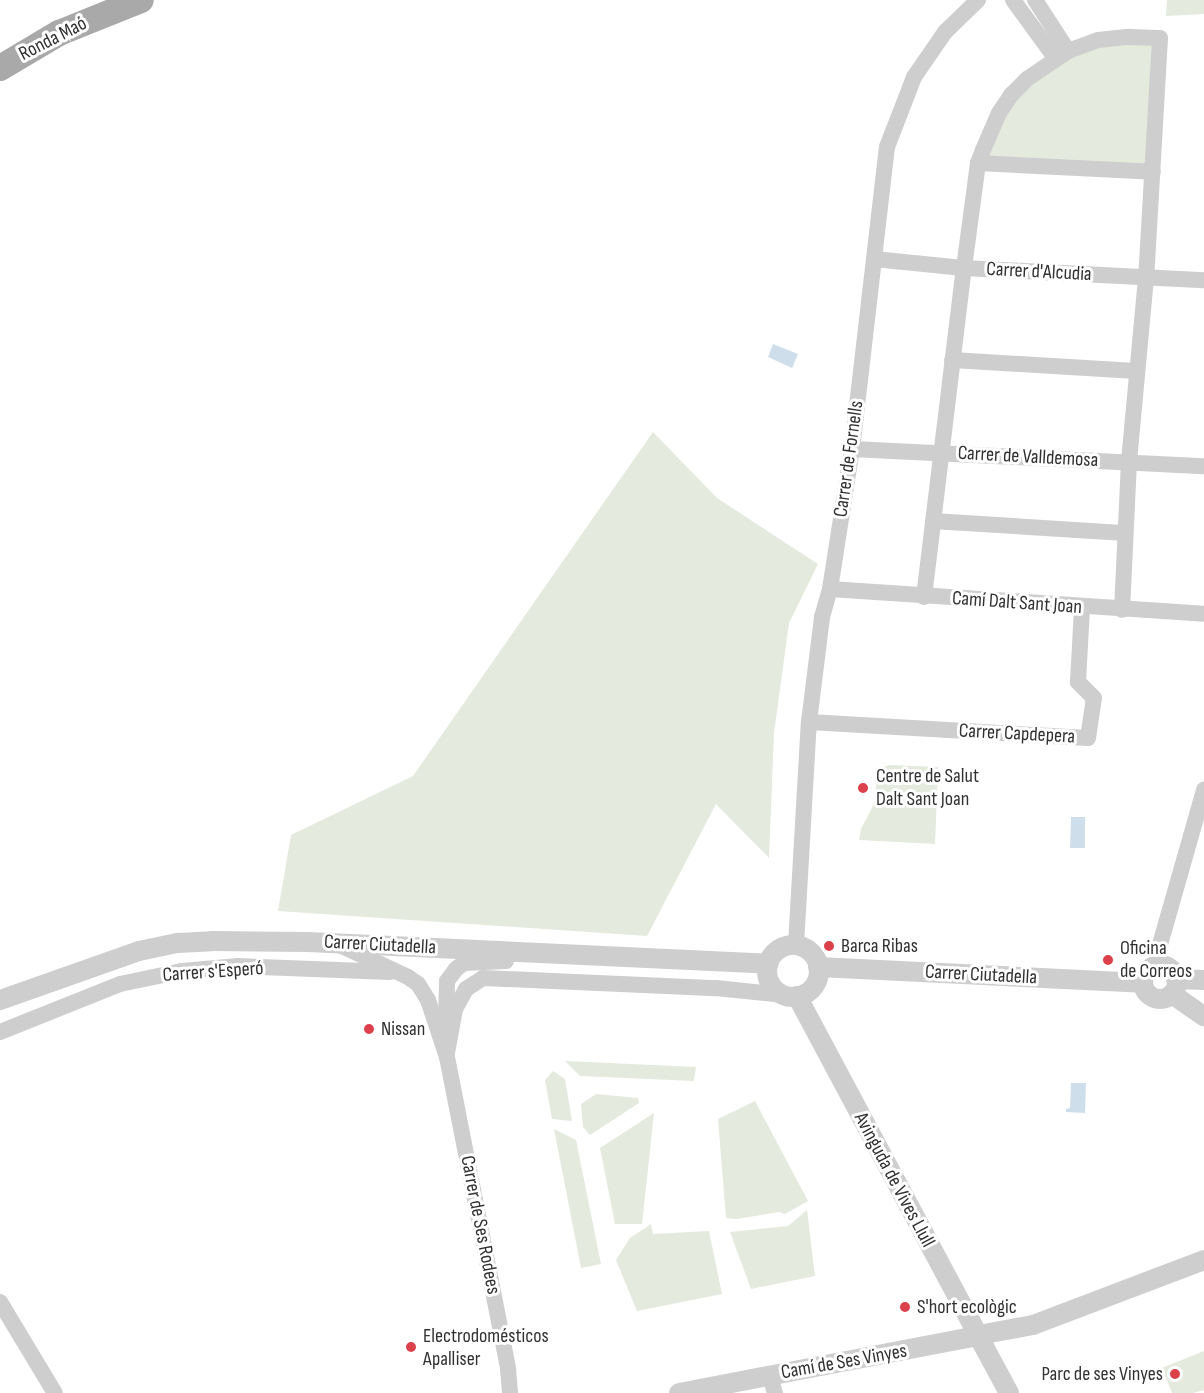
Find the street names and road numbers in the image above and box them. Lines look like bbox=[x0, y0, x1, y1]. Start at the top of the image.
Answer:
street label: Ronda Maó bbox=[15, 12, 91, 66]
street label: Carrer d'Alcudia bbox=[986, 257, 1092, 287]
street label: Carrer de Fornells bbox=[829, 399, 869, 519]
street label: Carrer de Valldemosa bbox=[957, 441, 1099, 473]
street label: Camí Dalt Sant Joan bbox=[951, 586, 1083, 620]
street label: Carrer Capdepera bbox=[958, 719, 1076, 749]
street label: Carrer Ciutadella bbox=[323, 930, 437, 960]
street label: Carrer s'Esperó bbox=[162, 957, 264, 987]
street label: Carrer Ciutadella bbox=[924, 960, 1038, 990]
street label: Avinguda de Vives Llull bbox=[848, 1109, 940, 1251]
street label: Carrer de Ses Rodees bbox=[455, 1154, 505, 1296]
street label: Camí de Ses Vinyes bbox=[779, 1339, 909, 1385]

